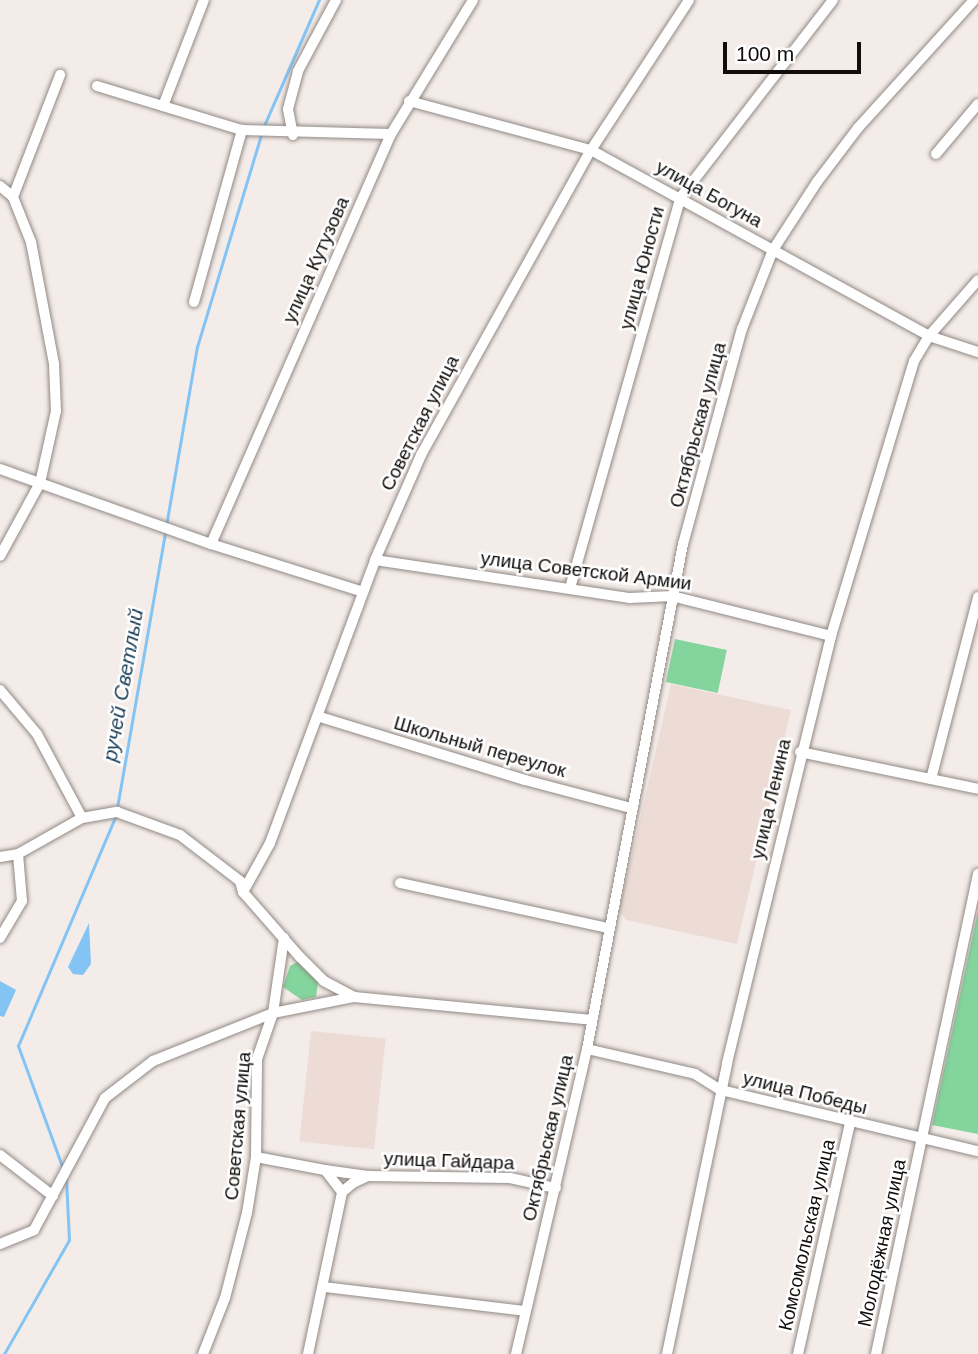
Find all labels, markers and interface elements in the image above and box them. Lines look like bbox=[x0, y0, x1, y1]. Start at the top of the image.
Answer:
scale bar bbox=[726, 28, 864, 72]
text: 100 m bbox=[736, 42, 794, 65]
street label: улица Богуна bbox=[652, 155, 766, 233]
street label: улица Кутузова bbox=[278, 193, 354, 327]
street label: улица Юности bbox=[615, 204, 669, 332]
street label: Октябрьская улица bbox=[665, 340, 731, 510]
street label: Советская улица bbox=[376, 351, 464, 495]
street label: улица Советской Армии bbox=[479, 547, 693, 595]
water label: ручей Светлый bbox=[97, 607, 149, 763]
street label: Школьный переулок bbox=[391, 711, 569, 783]
street label: улица Ленина bbox=[746, 737, 796, 861]
street label: Советская улица bbox=[220, 1051, 256, 1201]
street label: Октябрьская улица bbox=[518, 1052, 578, 1224]
street label: улица Победы bbox=[740, 1067, 870, 1119]
street label: Комсомольская улица bbox=[774, 1137, 840, 1333]
street label: улица Гайдара bbox=[383, 1147, 515, 1175]
street label: Молодёжная улица bbox=[853, 1157, 911, 1329]

